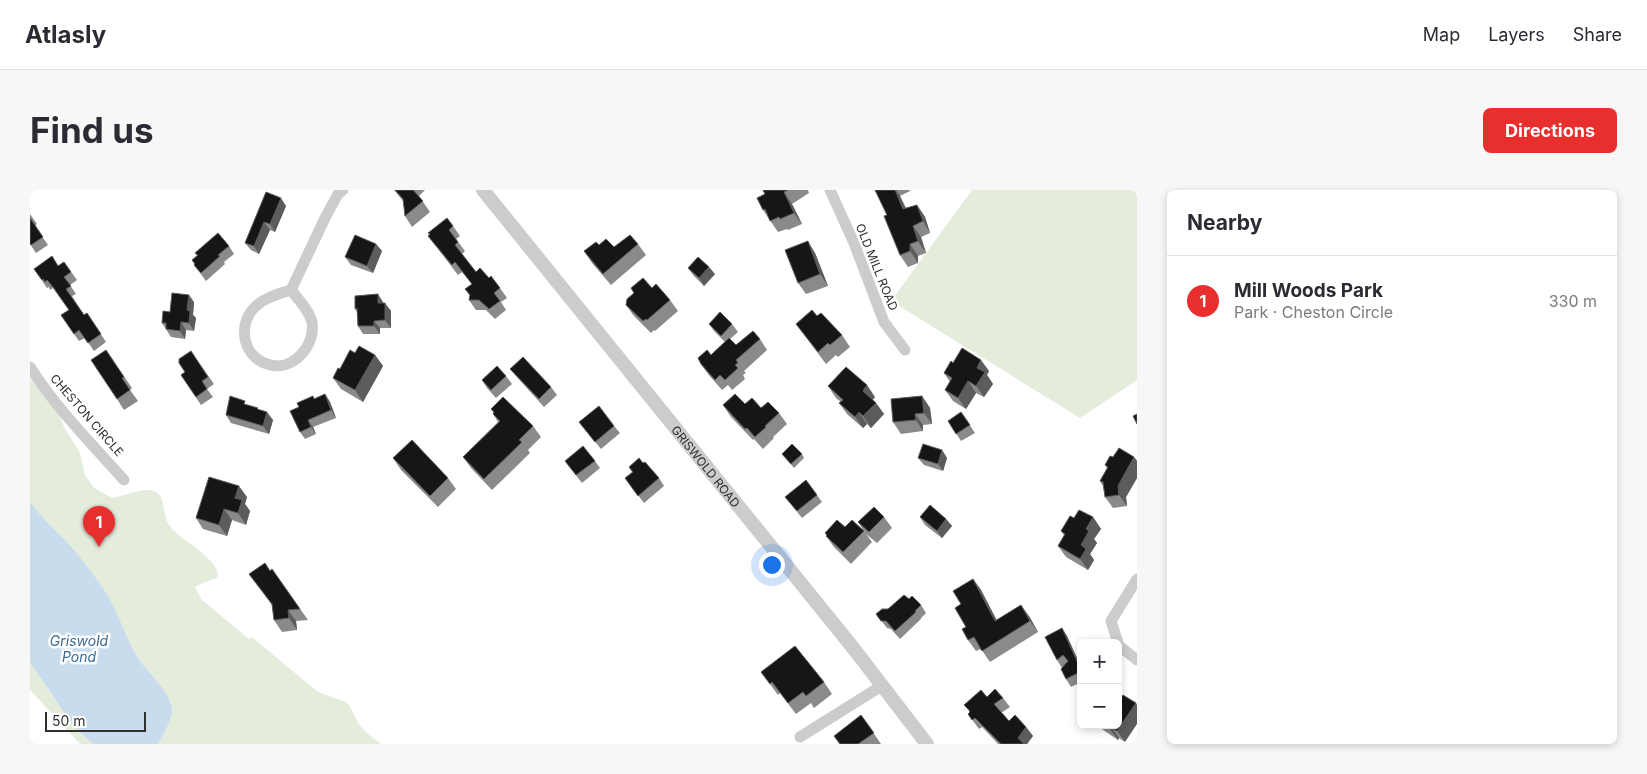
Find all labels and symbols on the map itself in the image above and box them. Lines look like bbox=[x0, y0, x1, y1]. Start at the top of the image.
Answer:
street label: OLD MILL ROAD bbox=[853, 221, 901, 313]
street label: CHESTON CIRCLE bbox=[47, 371, 127, 459]
street label: GRISWOLD ROAD bbox=[669, 422, 744, 510]
pin: 1 bbox=[83, 506, 115, 547]
your location bbox=[759, 552, 785, 578]
water label: Griswold Pond bbox=[50, 632, 109, 665]
scale bar bbox=[45, 709, 146, 732]

